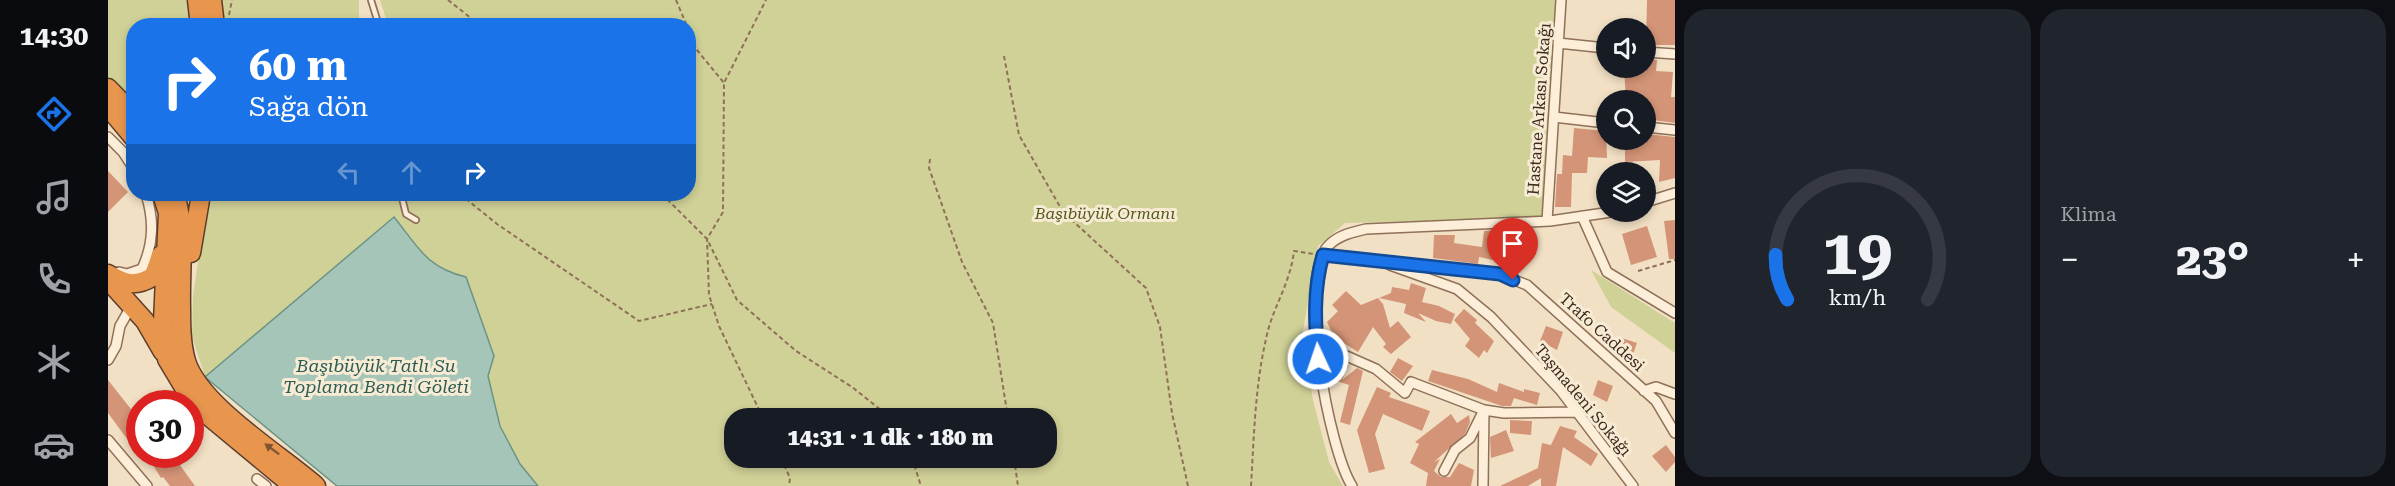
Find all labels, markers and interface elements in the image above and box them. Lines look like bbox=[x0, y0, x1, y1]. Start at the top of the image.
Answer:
map controls bbox=[1596, 18, 1656, 222]
button: sound bbox=[1596, 18, 1656, 78]
text: 14:30 bbox=[20, 20, 88, 52]
street label: Hastane Arkası Sokağı bbox=[1524, 22, 1554, 196]
text: 60 m bbox=[249, 41, 347, 90]
icon: right bbox=[150, 42, 228, 120]
button: search bbox=[1596, 90, 1656, 150]
text: Sağa dön bbox=[249, 91, 368, 123]
icon: directions bbox=[33, 93, 75, 135]
icon: left bbox=[332, 156, 365, 189]
icon: ahead bbox=[395, 156, 428, 189]
icon: right bbox=[458, 156, 491, 189]
button: layers bbox=[1596, 162, 1656, 222]
icon: music bbox=[33, 176, 75, 218]
text: Klima bbox=[2061, 202, 2117, 226]
park label: Başıbüyük Ormanı bbox=[1034, 204, 1175, 223]
text: 19 bbox=[1822, 216, 1892, 289]
pin bbox=[1487, 218, 1538, 280]
icon: arrive bbox=[1496, 227, 1529, 260]
text: 23° bbox=[2176, 233, 2249, 286]
text: − bbox=[2061, 240, 2079, 279]
text: + bbox=[2347, 240, 2365, 279]
icon: phone bbox=[33, 258, 75, 300]
text: km/h bbox=[1829, 285, 1886, 310]
street label: Trafo Caddesi bbox=[1556, 289, 1648, 375]
position arrow bbox=[1286, 327, 1350, 391]
street label: Taşmadeni Sokağı bbox=[1531, 340, 1635, 460]
icon: climate bbox=[33, 341, 75, 383]
water label: Başıbüyük Tatlı Su Toplama Bendi Göleti bbox=[283, 355, 469, 397]
speed limit sign: 30 bbox=[126, 390, 204, 468]
icon: car bbox=[33, 424, 75, 466]
text: 14:31 · 1 dk · 180 m bbox=[788, 425, 993, 450]
one-way arrow bbox=[264, 443, 279, 455]

